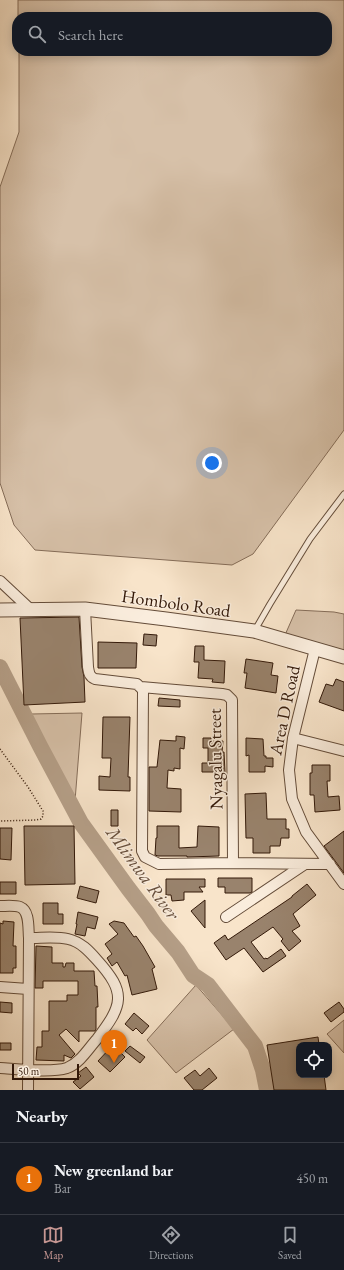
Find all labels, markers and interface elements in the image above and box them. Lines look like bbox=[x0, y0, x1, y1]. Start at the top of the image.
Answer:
search box bbox=[12, 12, 332, 56]
icon: search bbox=[26, 23, 48, 45]
text: Search here bbox=[58, 25, 123, 44]
your location bbox=[202, 453, 222, 473]
street label: Hombolo Road bbox=[120, 584, 233, 622]
street label: Area D Road bbox=[263, 662, 305, 758]
street label: Nyagalu Street bbox=[203, 708, 227, 810]
water label: Mlimwa River bbox=[100, 820, 186, 925]
pin: 1 bbox=[101, 1030, 127, 1063]
map controls bbox=[296, 1042, 332, 1078]
button: locate bbox=[296, 1042, 332, 1078]
scale bar bbox=[12, 1062, 79, 1081]
text: 50 m bbox=[18, 1064, 39, 1078]
text: Nearby bbox=[16, 1105, 68, 1127]
text: New greenland bar bbox=[54, 1161, 173, 1180]
text: 1 bbox=[26, 1170, 32, 1187]
text: 450 m bbox=[297, 1170, 328, 1187]
text: Bar bbox=[54, 1180, 71, 1197]
tab: Map bbox=[42, 1224, 64, 1262]
tab: Directions bbox=[149, 1224, 193, 1262]
tab: Saved bbox=[278, 1224, 302, 1262]

